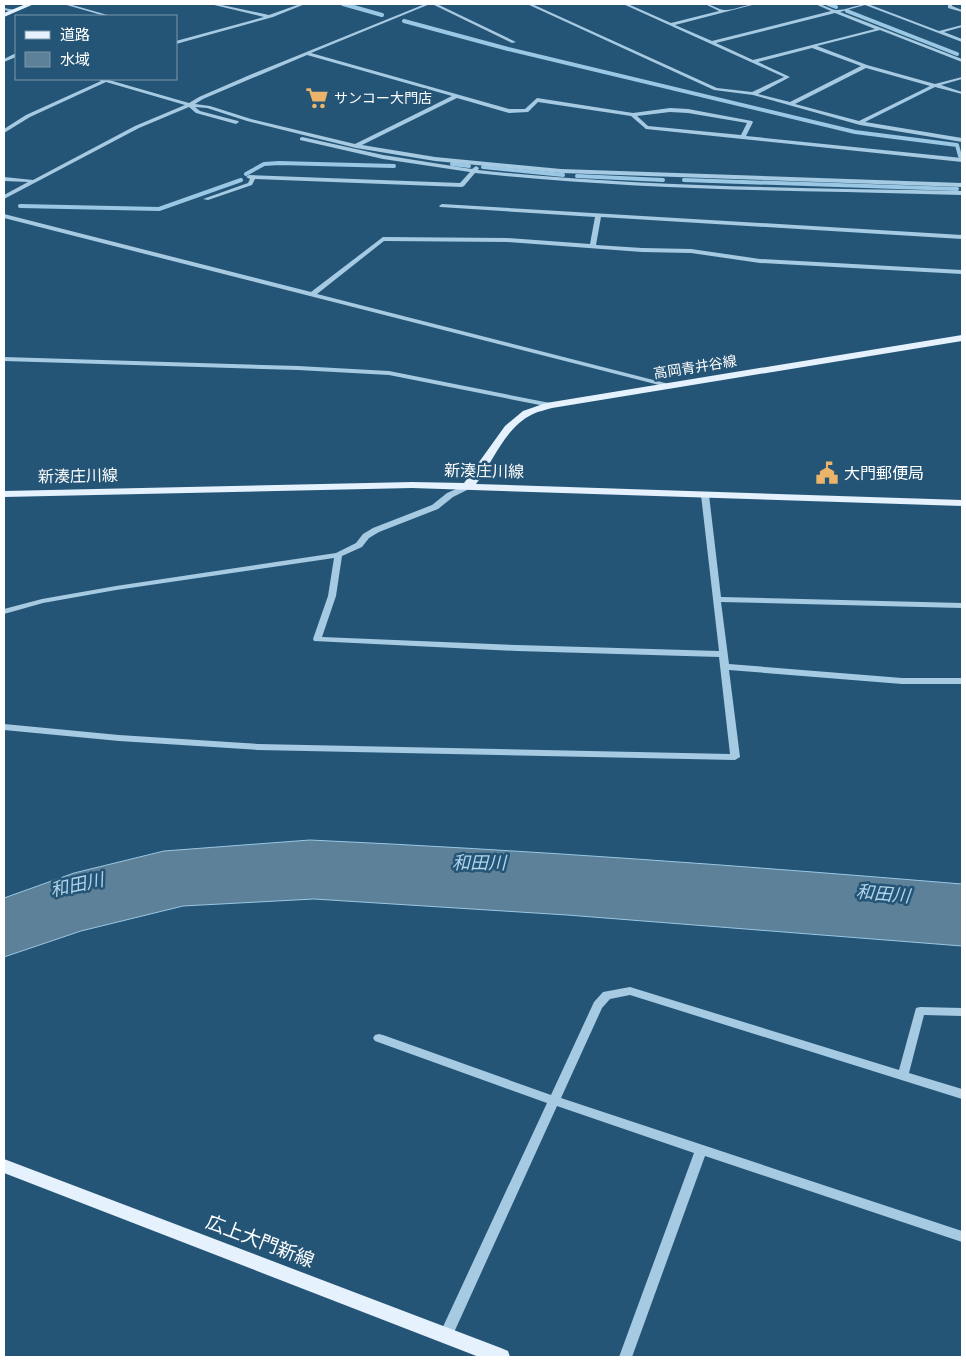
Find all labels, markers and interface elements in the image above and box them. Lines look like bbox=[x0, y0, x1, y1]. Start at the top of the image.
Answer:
legend bbox=[15, 15, 178, 80]
text: 道路 bbox=[60, 25, 90, 45]
text: 水域 bbox=[60, 50, 90, 70]
supermarket icon: サンコー大門店 bbox=[304, 85, 330, 111]
place label: サンコー大門店 bbox=[334, 89, 432, 107]
street label: 高岡青井谷線 bbox=[652, 352, 738, 382]
street label: 新湊庄川線 bbox=[444, 460, 524, 482]
public building icon: 大門郵便局 bbox=[814, 460, 840, 486]
place label: 大門郵便局 bbox=[844, 463, 924, 484]
street label: 新湊庄川線 bbox=[38, 465, 118, 487]
water label: 和田川 bbox=[452, 851, 508, 875]
water label: 和田川 bbox=[48, 867, 108, 902]
water label: 和田川 bbox=[855, 880, 913, 908]
street label: 広上大門新線 bbox=[202, 1209, 318, 1273]

